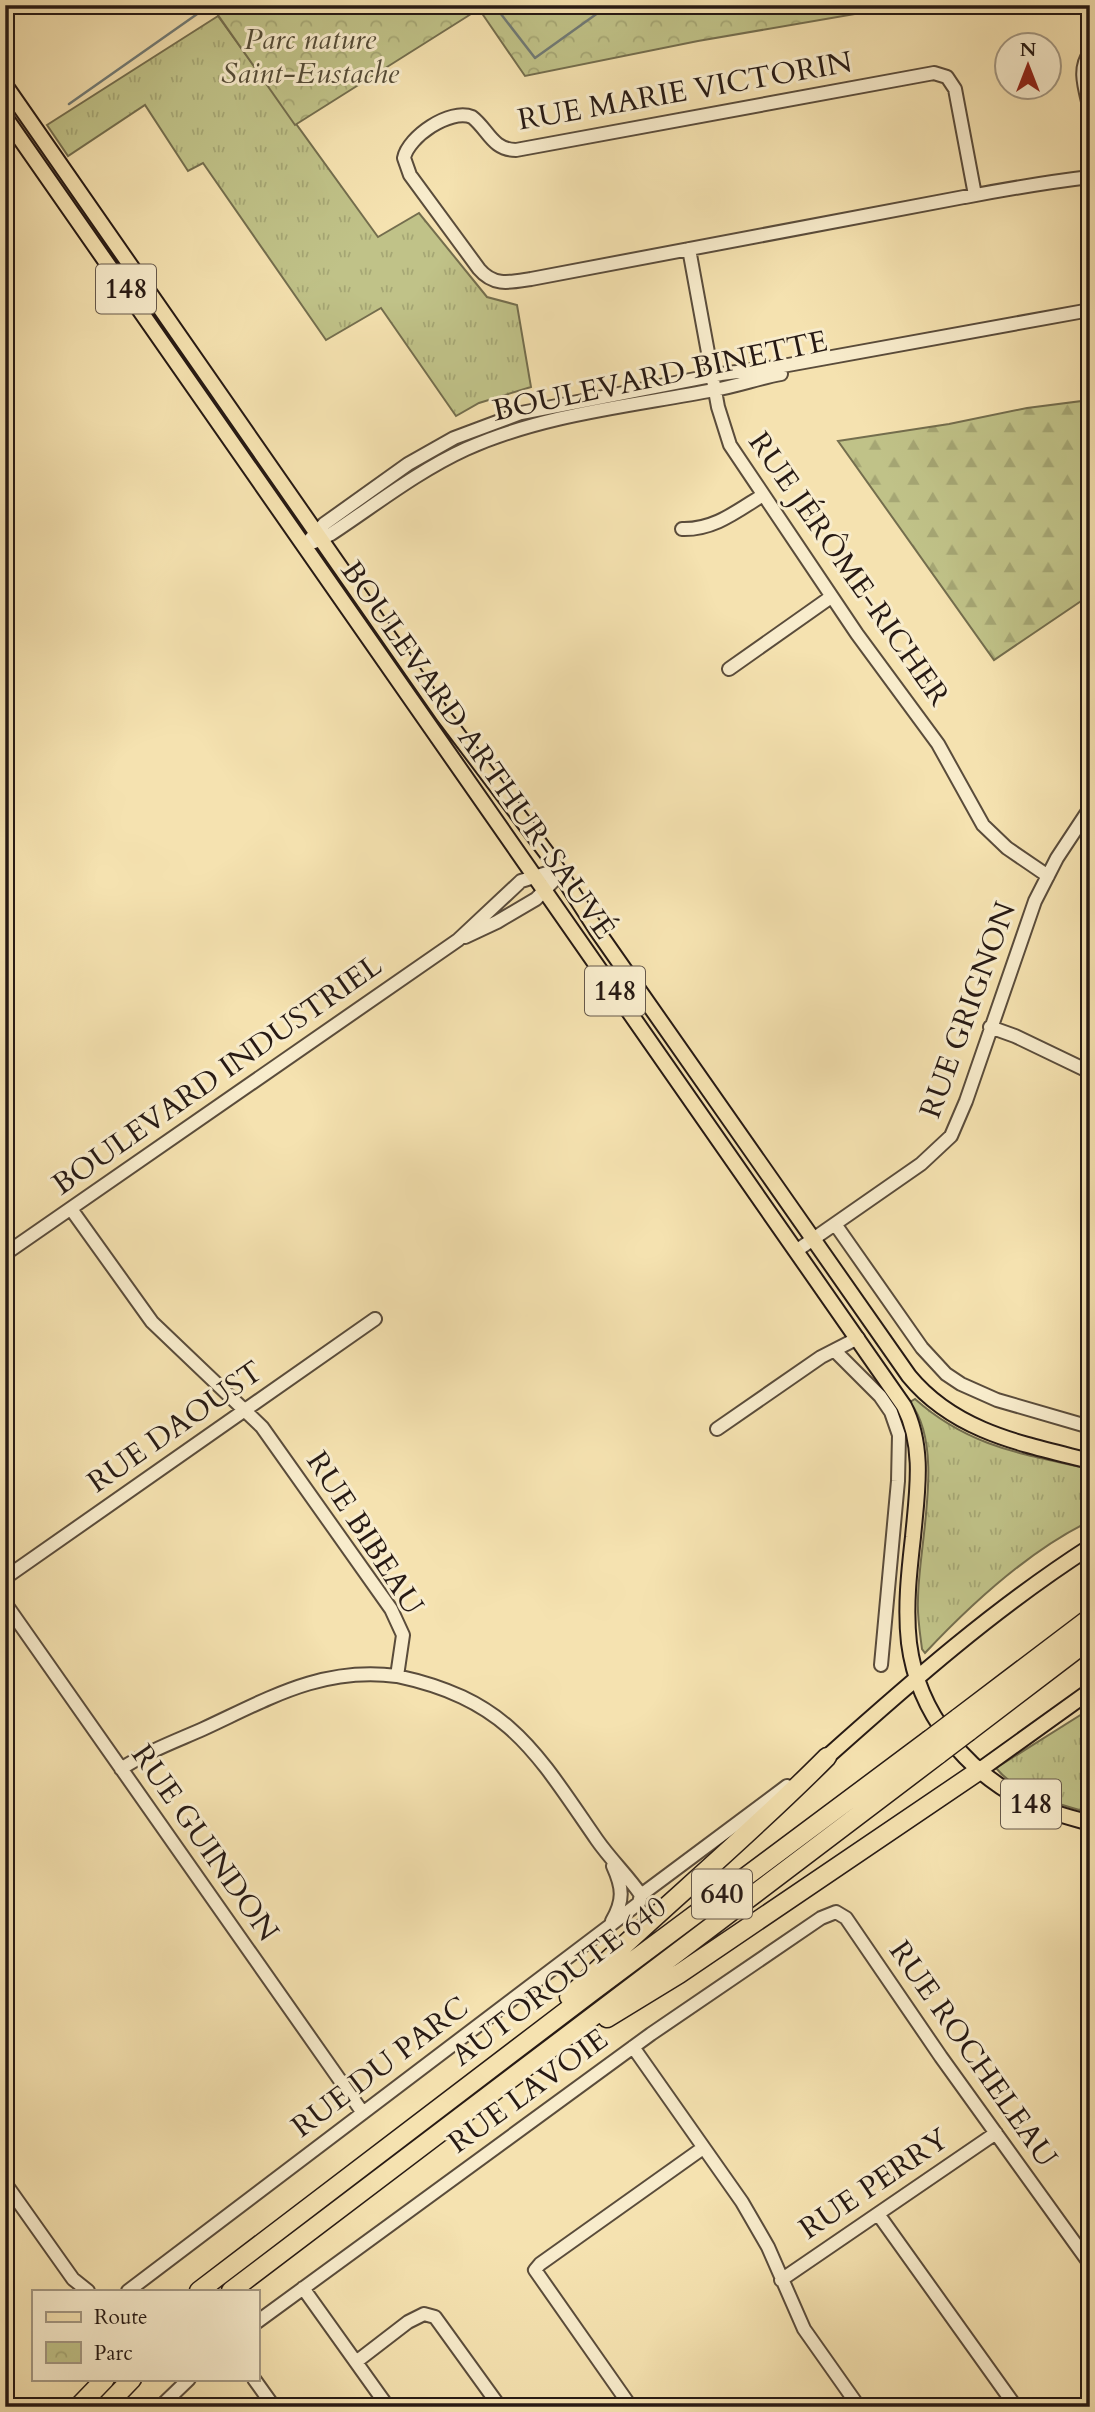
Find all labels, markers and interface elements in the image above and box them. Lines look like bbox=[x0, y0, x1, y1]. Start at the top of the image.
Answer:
park label: Parc nature Saint-Eustache bbox=[221, 19, 400, 94]
north arrow bbox=[993, 32, 1064, 102]
text: N bbox=[1020, 37, 1037, 63]
street label: RUE MARIE VICTORIN bbox=[515, 41, 856, 141]
road number: 148 bbox=[96, 264, 156, 314]
street label: BOULEVARD BINETTE bbox=[489, 320, 831, 432]
street label: RUE JÉRÔME-RICHER bbox=[739, 424, 959, 714]
street label: BOULEVARD ARTHUR-SAUVÉ bbox=[331, 553, 625, 947]
street label: RUE GRIGNON bbox=[910, 896, 1026, 1124]
street label: BOULEVARD INDUSTRIEL bbox=[44, 945, 391, 1205]
road number: 148 bbox=[585, 967, 645, 1016]
street label: RUE DAOUST bbox=[79, 1351, 271, 1503]
street label: RUE BIBEAU bbox=[297, 1443, 433, 1623]
street label: RUE GUINDON bbox=[122, 1736, 289, 1950]
road number: 148 bbox=[1001, 1780, 1061, 1828]
road number: 640 bbox=[692, 1870, 752, 1918]
street label: AUTOROUTE 640 bbox=[443, 1886, 675, 2076]
street label: RUE ROCHELEAU bbox=[879, 1933, 1067, 2176]
street label: RUE DU PARC bbox=[283, 1987, 477, 2147]
street label: RUE LAVOIE bbox=[440, 2019, 616, 2163]
street label: RUE PERRY bbox=[791, 2119, 957, 2249]
legend bbox=[32, 2290, 259, 2380]
text: Route bbox=[94, 2303, 148, 2332]
text: Parc bbox=[94, 2339, 133, 2368]

